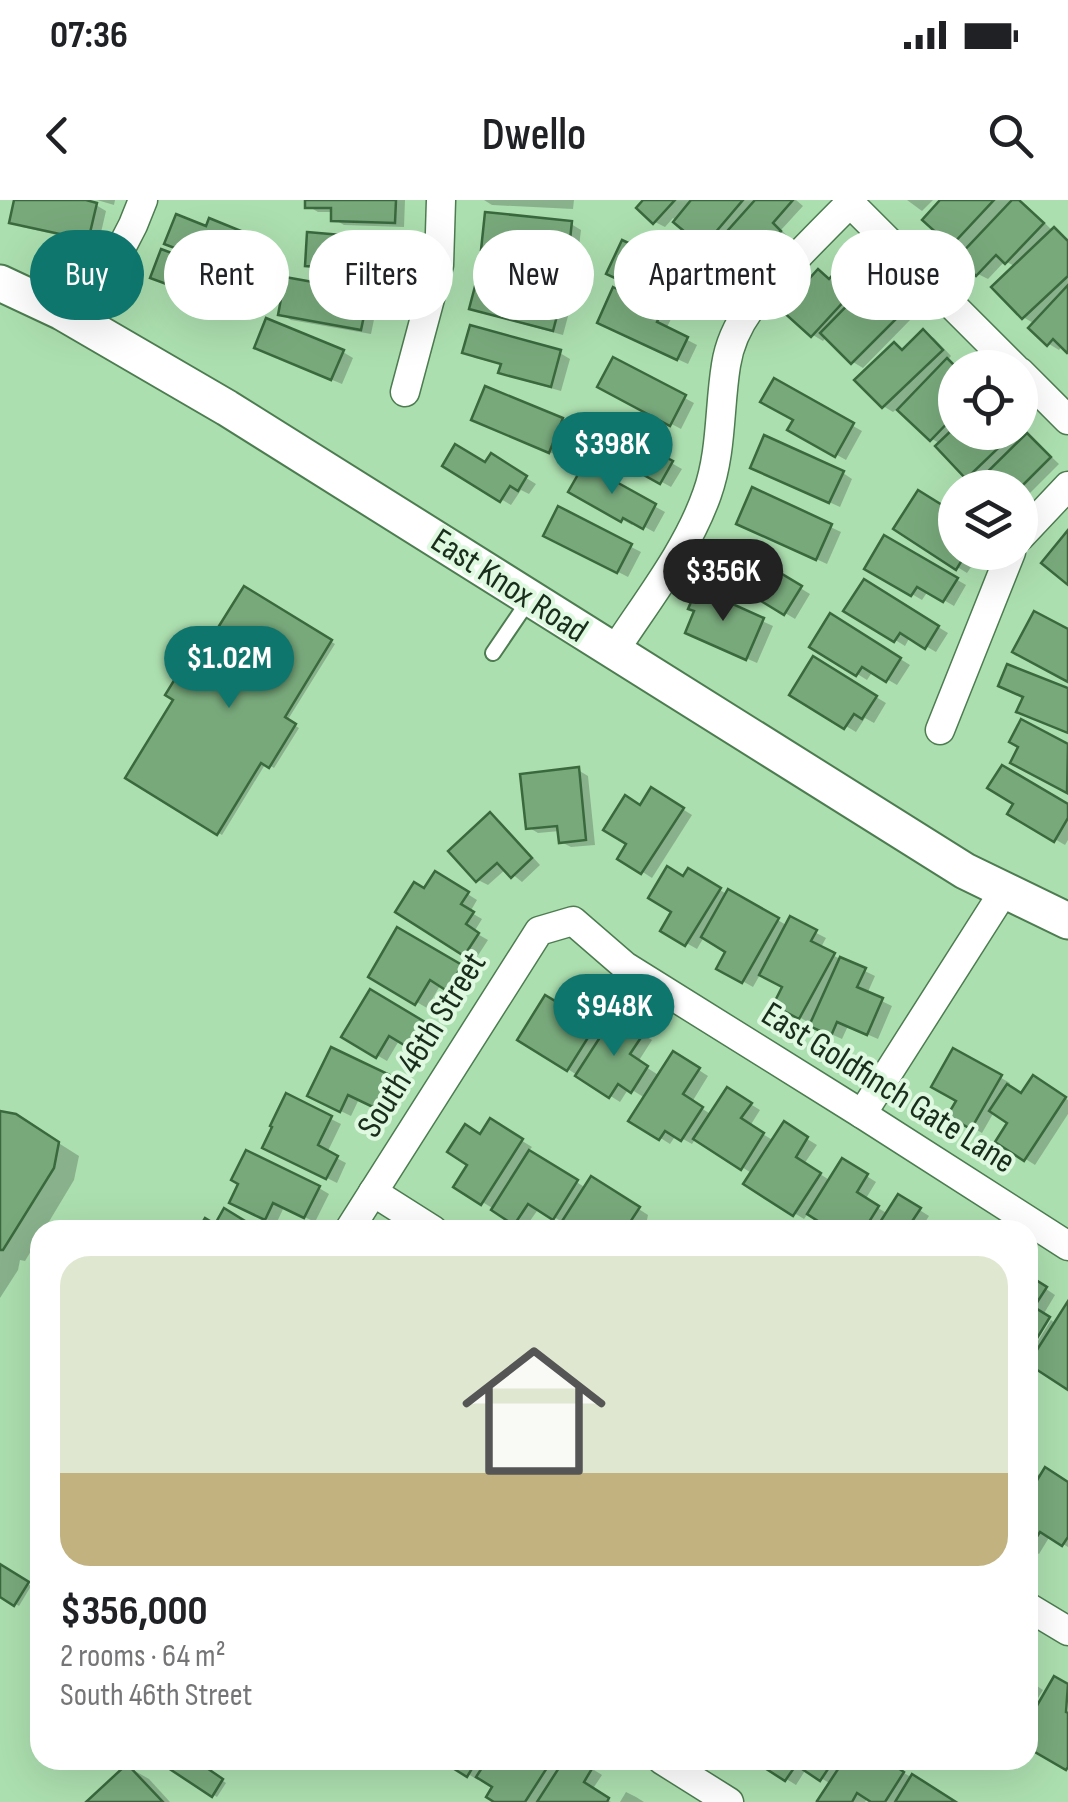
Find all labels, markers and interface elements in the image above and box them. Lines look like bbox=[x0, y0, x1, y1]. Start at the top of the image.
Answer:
text: 07:36 bbox=[50, 13, 128, 58]
icon: back bbox=[30, 108, 85, 163]
text: Dwello bbox=[482, 108, 586, 163]
icon: search bbox=[983, 108, 1038, 163]
chip: Buy bbox=[30, 230, 144, 320]
chip: Rent bbox=[164, 230, 289, 320]
chip: Filters bbox=[309, 230, 453, 320]
chip: New bbox=[473, 230, 594, 320]
chip: Apartment bbox=[614, 230, 811, 320]
chip: House bbox=[831, 230, 975, 320]
map controls bbox=[938, 350, 1038, 570]
button: locate bbox=[938, 350, 1038, 450]
pin: $398K bbox=[542, 412, 682, 497]
text: $398K bbox=[574, 425, 650, 464]
button: layers bbox=[938, 470, 1038, 570]
street label: East Knox Road bbox=[423, 519, 595, 653]
pin: $356K bbox=[653, 539, 793, 624]
text: $356K bbox=[685, 552, 761, 591]
pin: $1.02M bbox=[148, 626, 310, 711]
text: $1.02M bbox=[186, 639, 272, 678]
street label: South 46th Street bbox=[348, 944, 496, 1146]
pin: $948K bbox=[544, 974, 684, 1059]
text: $948K bbox=[575, 987, 653, 1026]
street label: East Goldfinch Gate Lane bbox=[753, 993, 1023, 1183]
icon: home bbox=[444, 1321, 624, 1501]
text: $356,000 bbox=[60, 1586, 208, 1637]
text: 2 rooms · 64 m² bbox=[60, 1637, 226, 1676]
text: South 46th Street bbox=[60, 1676, 252, 1715]

